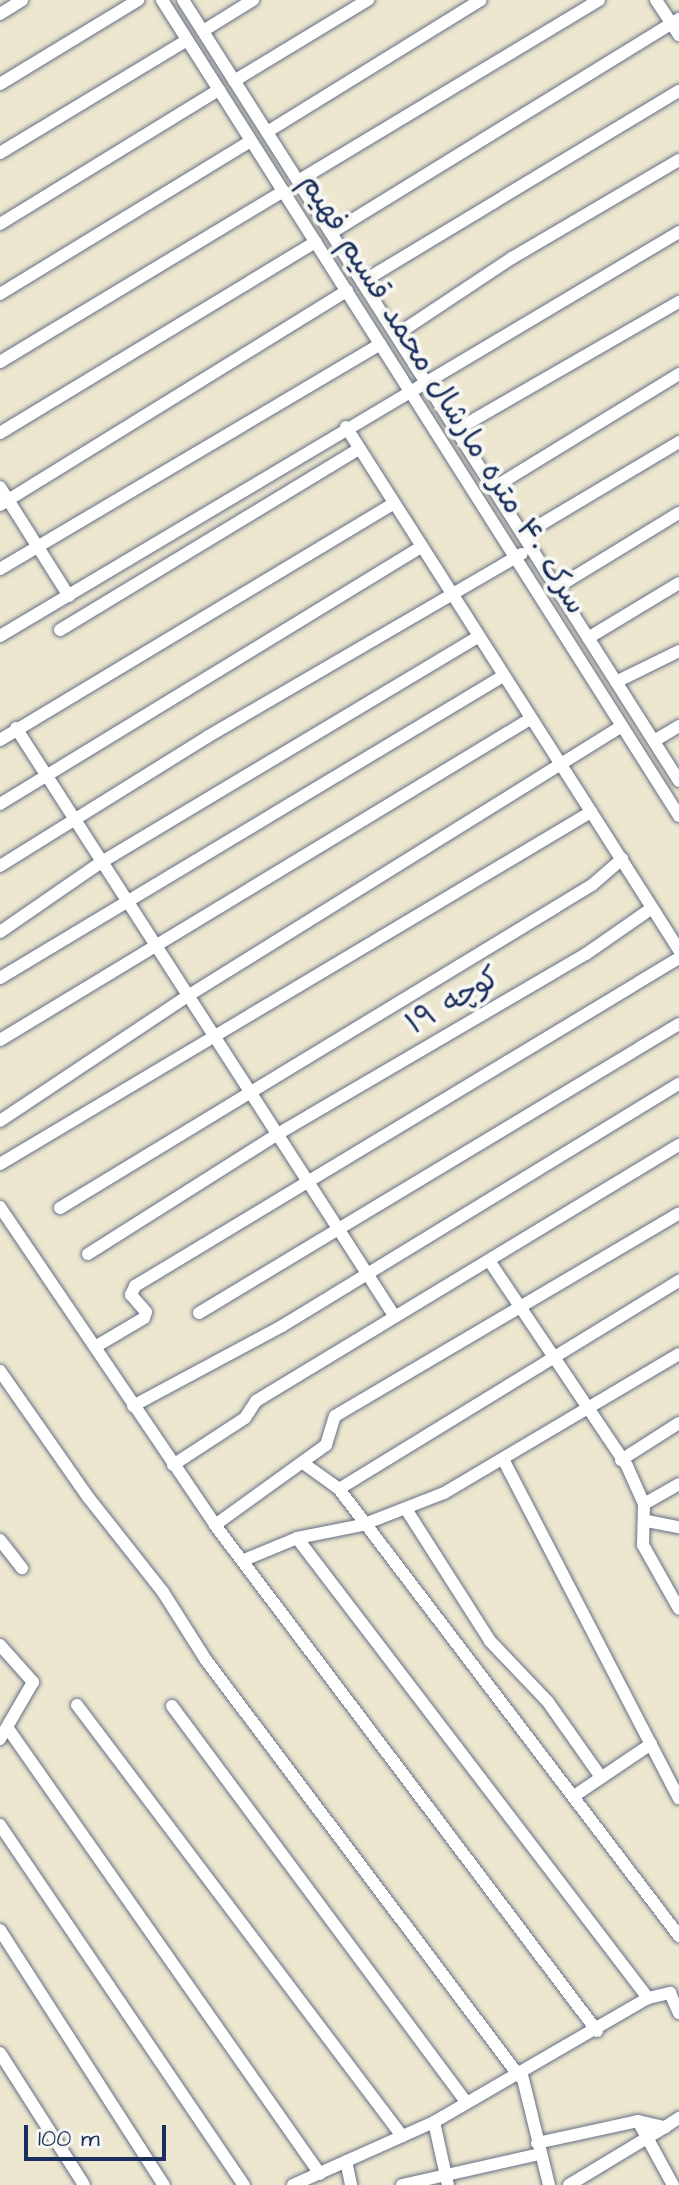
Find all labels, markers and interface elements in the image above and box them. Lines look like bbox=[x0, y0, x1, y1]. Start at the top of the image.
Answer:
street label: سرک ۴۰ متره مارشال محمد قسیم فهیم bbox=[292, 167, 594, 621]
street label: کوچه ۱۹ bbox=[400, 959, 506, 1043]
scale bar bbox=[28, 2109, 170, 2159]
text: 100 m bbox=[38, 2122, 100, 2156]

